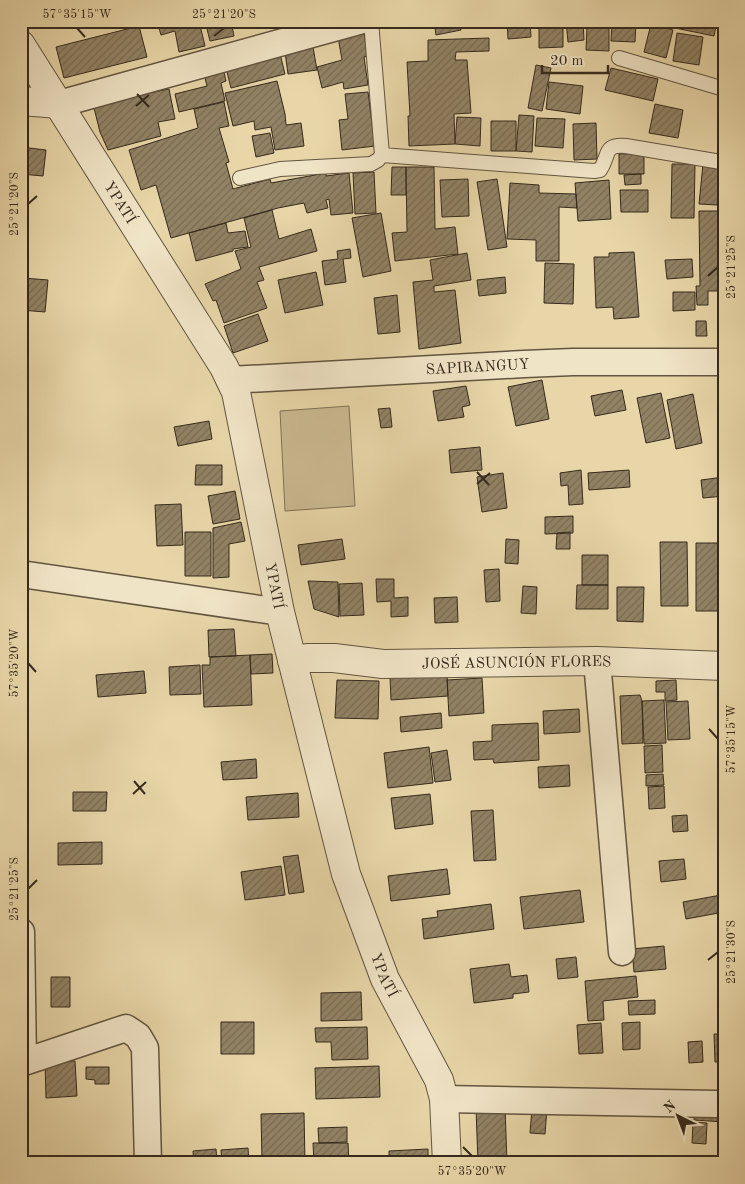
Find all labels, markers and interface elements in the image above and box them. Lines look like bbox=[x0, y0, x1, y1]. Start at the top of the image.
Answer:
text: 57°35'15"W bbox=[42, 8, 112, 21]
text: 25°21'20"S bbox=[192, 8, 256, 21]
scale bar bbox=[542, 42, 609, 74]
text: 20 m bbox=[550, 54, 584, 69]
text: 25°21'20"S bbox=[8, 172, 21, 236]
street label: YPATÍ bbox=[100, 179, 140, 227]
text: 25°21'25"S bbox=[725, 235, 738, 299]
street label: SAPIRANGUY bbox=[426, 358, 530, 378]
street label: YPATÍ bbox=[261, 562, 288, 611]
text: 57°35'20"W bbox=[8, 628, 21, 698]
street label: JOSÉ ASUNCIÓN FLORES bbox=[422, 652, 612, 672]
text: 57°35'15"W bbox=[725, 704, 738, 774]
text: 25°21'25"S bbox=[8, 857, 21, 921]
text: 25°21'30"S bbox=[725, 920, 738, 984]
street label: YPATÍ bbox=[367, 951, 402, 1000]
north arrow bbox=[652, 1092, 702, 1142]
text: N bbox=[661, 1098, 679, 1116]
text: 57°35'20"W bbox=[437, 1165, 507, 1178]

